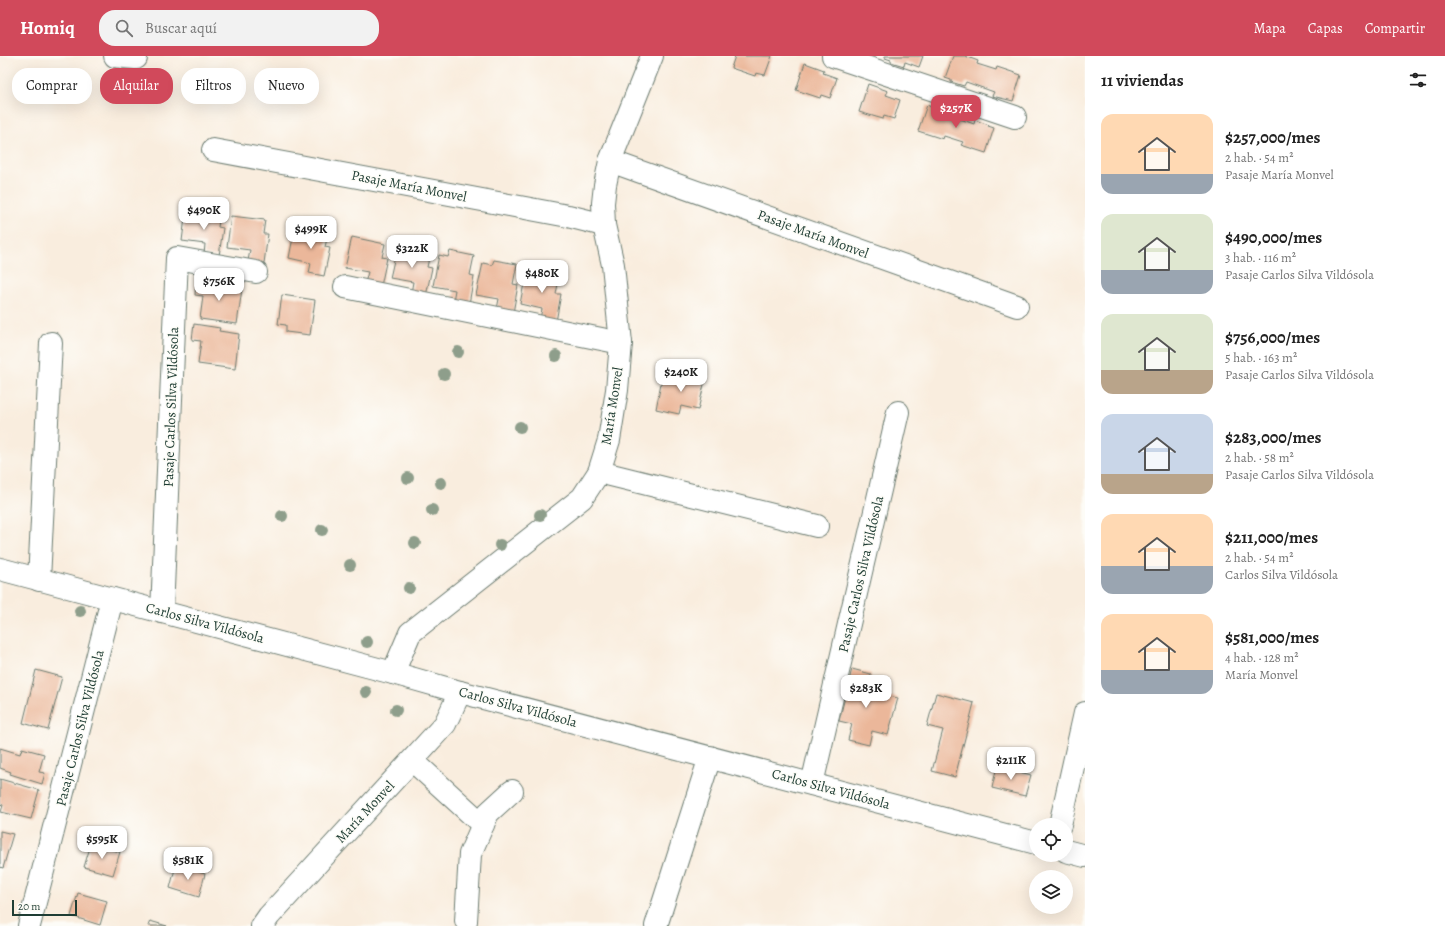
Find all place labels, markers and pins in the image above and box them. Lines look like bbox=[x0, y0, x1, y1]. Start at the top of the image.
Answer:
pin: $257K bbox=[928, 95, 984, 129]
pin: $490K bbox=[176, 197, 232, 231]
pin: $499K bbox=[283, 216, 339, 250]
pin: $322K bbox=[384, 235, 440, 269]
pin: $480K bbox=[514, 260, 570, 294]
pin: $756K bbox=[191, 268, 247, 302]
pin: $240K bbox=[653, 359, 709, 393]
pin: $283K bbox=[838, 675, 894, 709]
pin: $211K bbox=[983, 747, 1039, 781]
pin: $595K bbox=[74, 826, 130, 860]
pin: $581K bbox=[160, 847, 216, 881]

